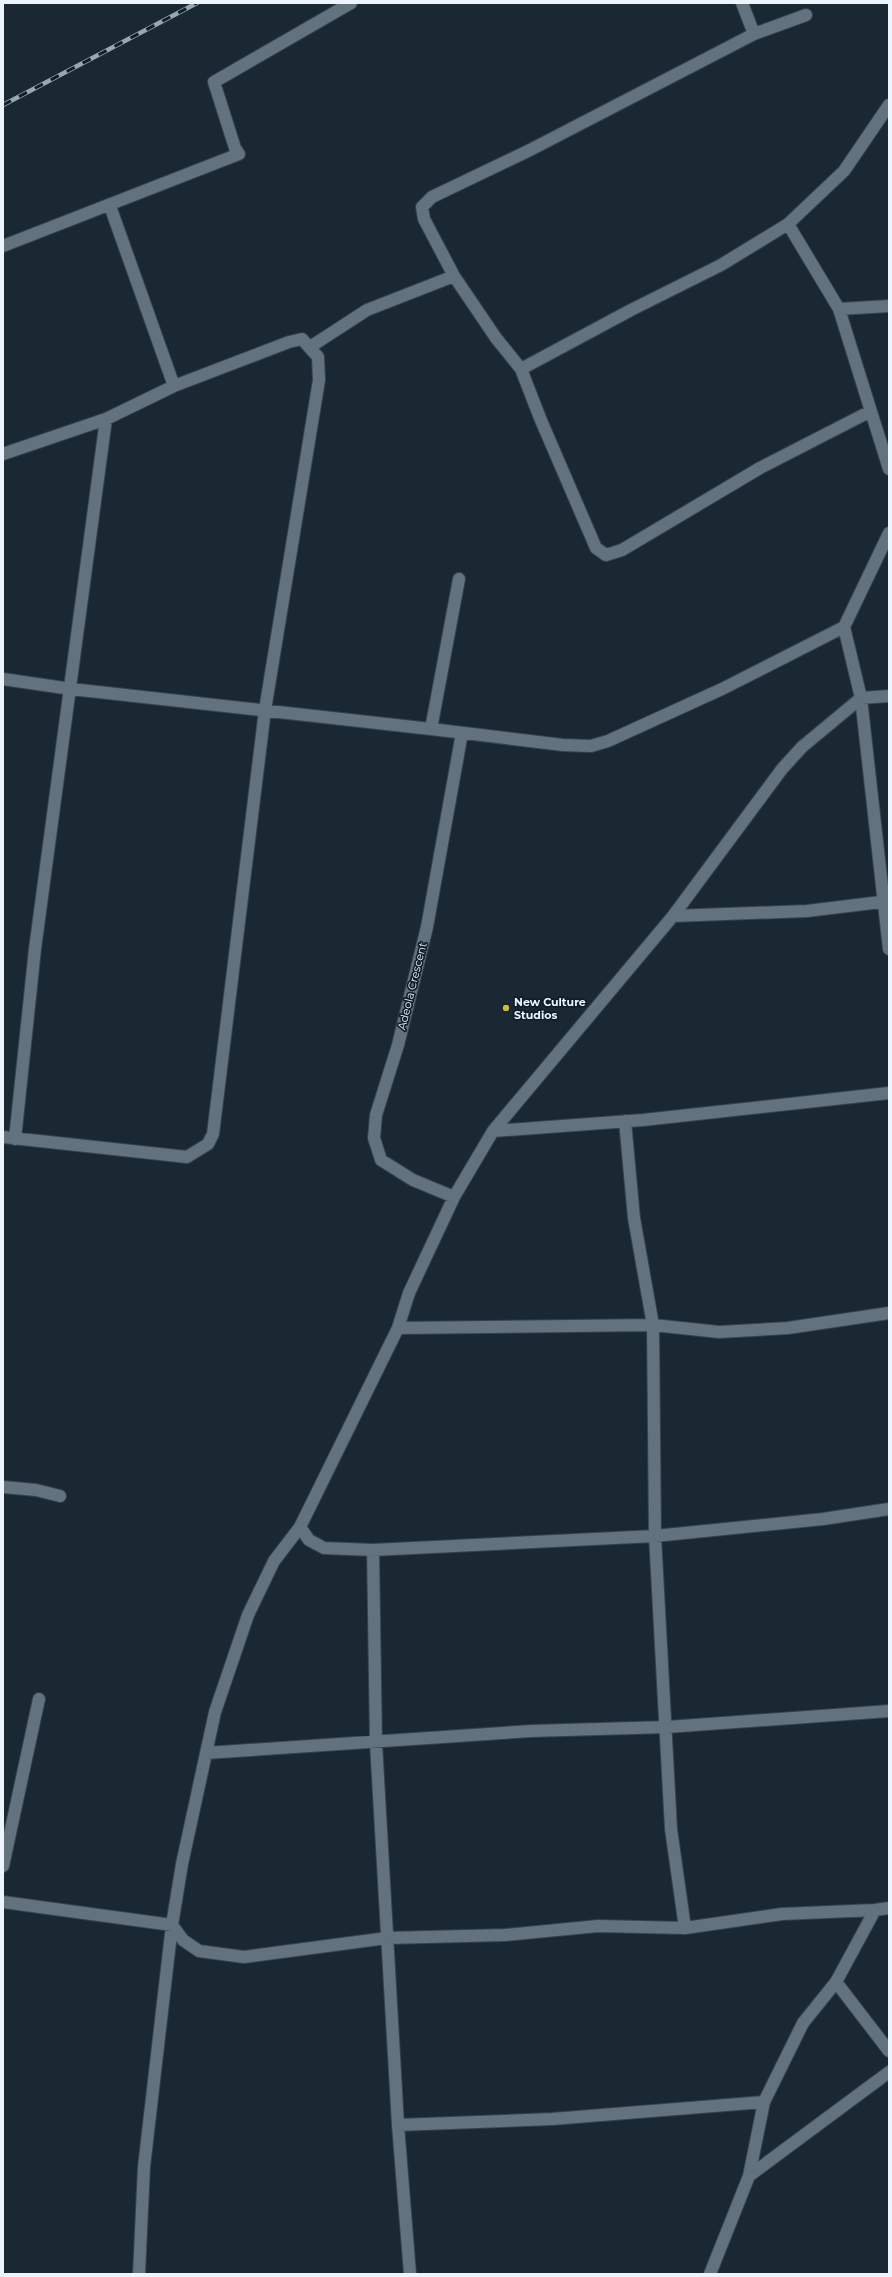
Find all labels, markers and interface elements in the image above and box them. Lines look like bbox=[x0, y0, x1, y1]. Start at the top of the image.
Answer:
street label: Adeola Crescent bbox=[394, 940, 430, 1031]
place label: New Culture Studios bbox=[514, 995, 586, 1022]
marker: New Culture Studios bbox=[501, 1003, 511, 1013]

